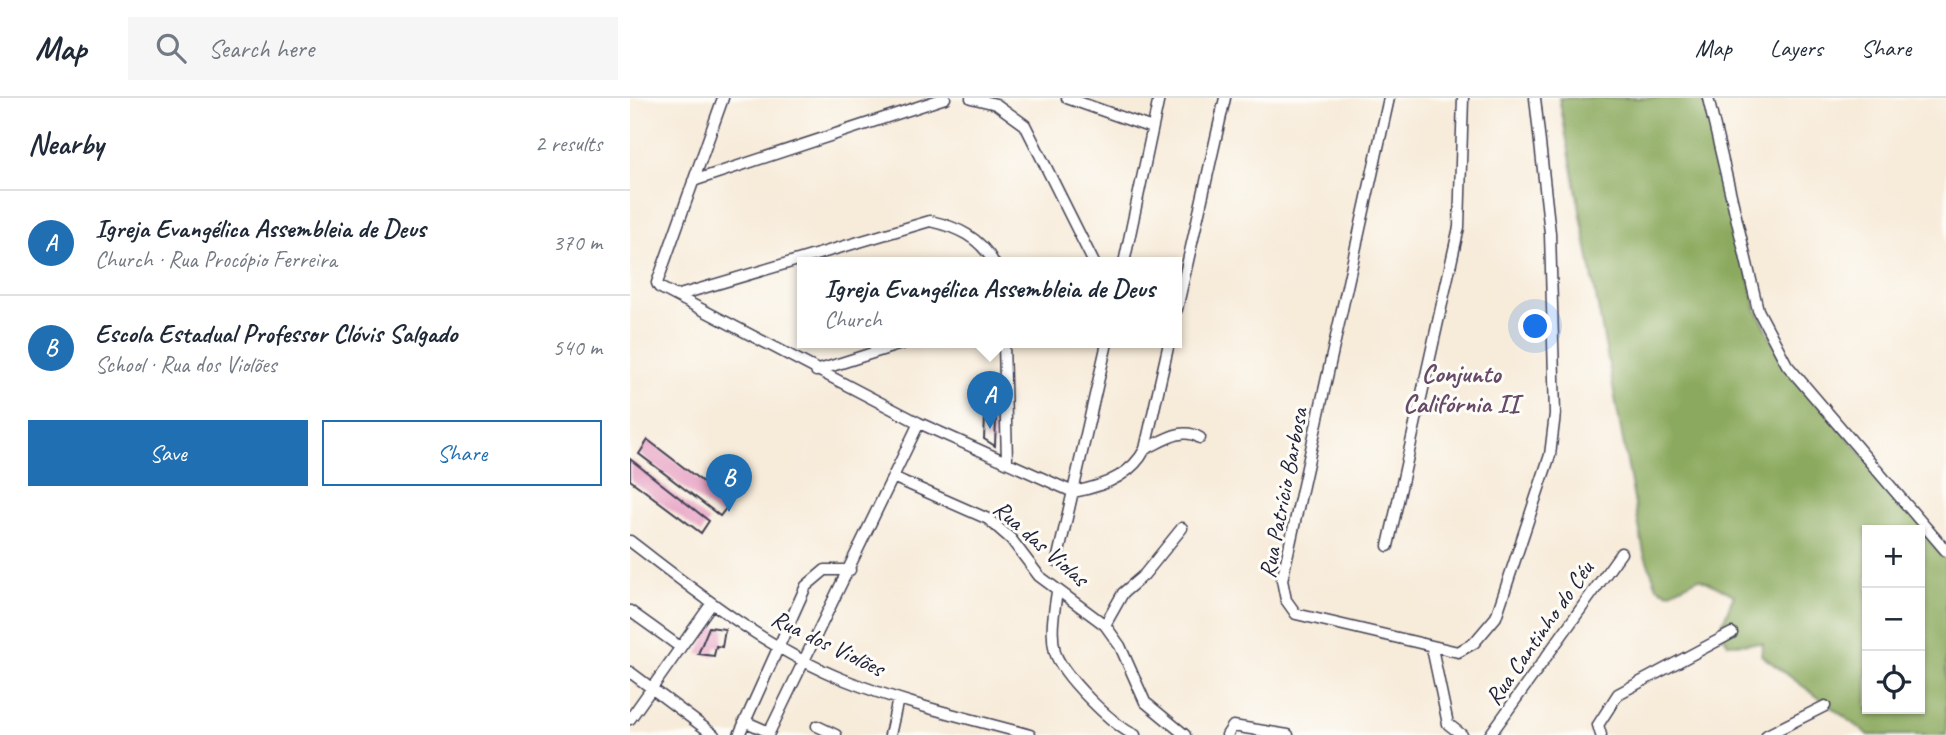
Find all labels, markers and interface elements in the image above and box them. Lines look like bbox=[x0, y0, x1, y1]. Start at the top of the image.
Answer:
search box bbox=[128, 17, 618, 80]
text: Map bbox=[35, 27, 86, 69]
icon: search bbox=[152, 29, 190, 67]
text: Search here bbox=[208, 32, 314, 65]
text: Map bbox=[1695, 33, 1732, 63]
text: Layers bbox=[1770, 33, 1823, 63]
text: Share bbox=[1861, 33, 1911, 63]
text: Nearby bbox=[28, 125, 104, 163]
text: 2 results bbox=[535, 129, 602, 158]
text: Igreja Evangélica Assembleia de Deus bbox=[95, 212, 426, 245]
text: A bbox=[45, 228, 57, 257]
text: 370 m bbox=[553, 228, 602, 257]
text: Church · Rua Procópio Ferreira bbox=[95, 245, 337, 274]
popup bbox=[797, 257, 1182, 348]
text: Igreja Evangélica Assembleia de Deus bbox=[824, 272, 1155, 305]
text: Church bbox=[824, 305, 882, 334]
your location bbox=[1518, 309, 1552, 343]
text: Escola Estadual Professor Clóvis Salgado bbox=[95, 317, 457, 350]
text: B bbox=[45, 333, 57, 362]
text: 540 m bbox=[553, 333, 602, 362]
text: School · Rua dos Violões bbox=[95, 350, 276, 379]
district label: Conjunto Califórnia II bbox=[1403, 357, 1524, 420]
pin: A bbox=[967, 371, 1013, 429]
street label: Rua Patrício Barbosa bbox=[1252, 404, 1314, 581]
button: Save bbox=[28, 420, 308, 486]
button: Share bbox=[322, 420, 602, 486]
pin: B bbox=[706, 454, 752, 512]
street label: Rua das Violas bbox=[987, 493, 1097, 594]
map controls bbox=[1862, 525, 1925, 714]
button: + bbox=[1862, 525, 1925, 588]
street label: Rua Cantinho do Céu bbox=[1478, 553, 1601, 711]
button: − bbox=[1862, 588, 1925, 651]
street label: Rua dos Violões bbox=[767, 603, 892, 684]
button: locate bbox=[1862, 651, 1925, 714]

